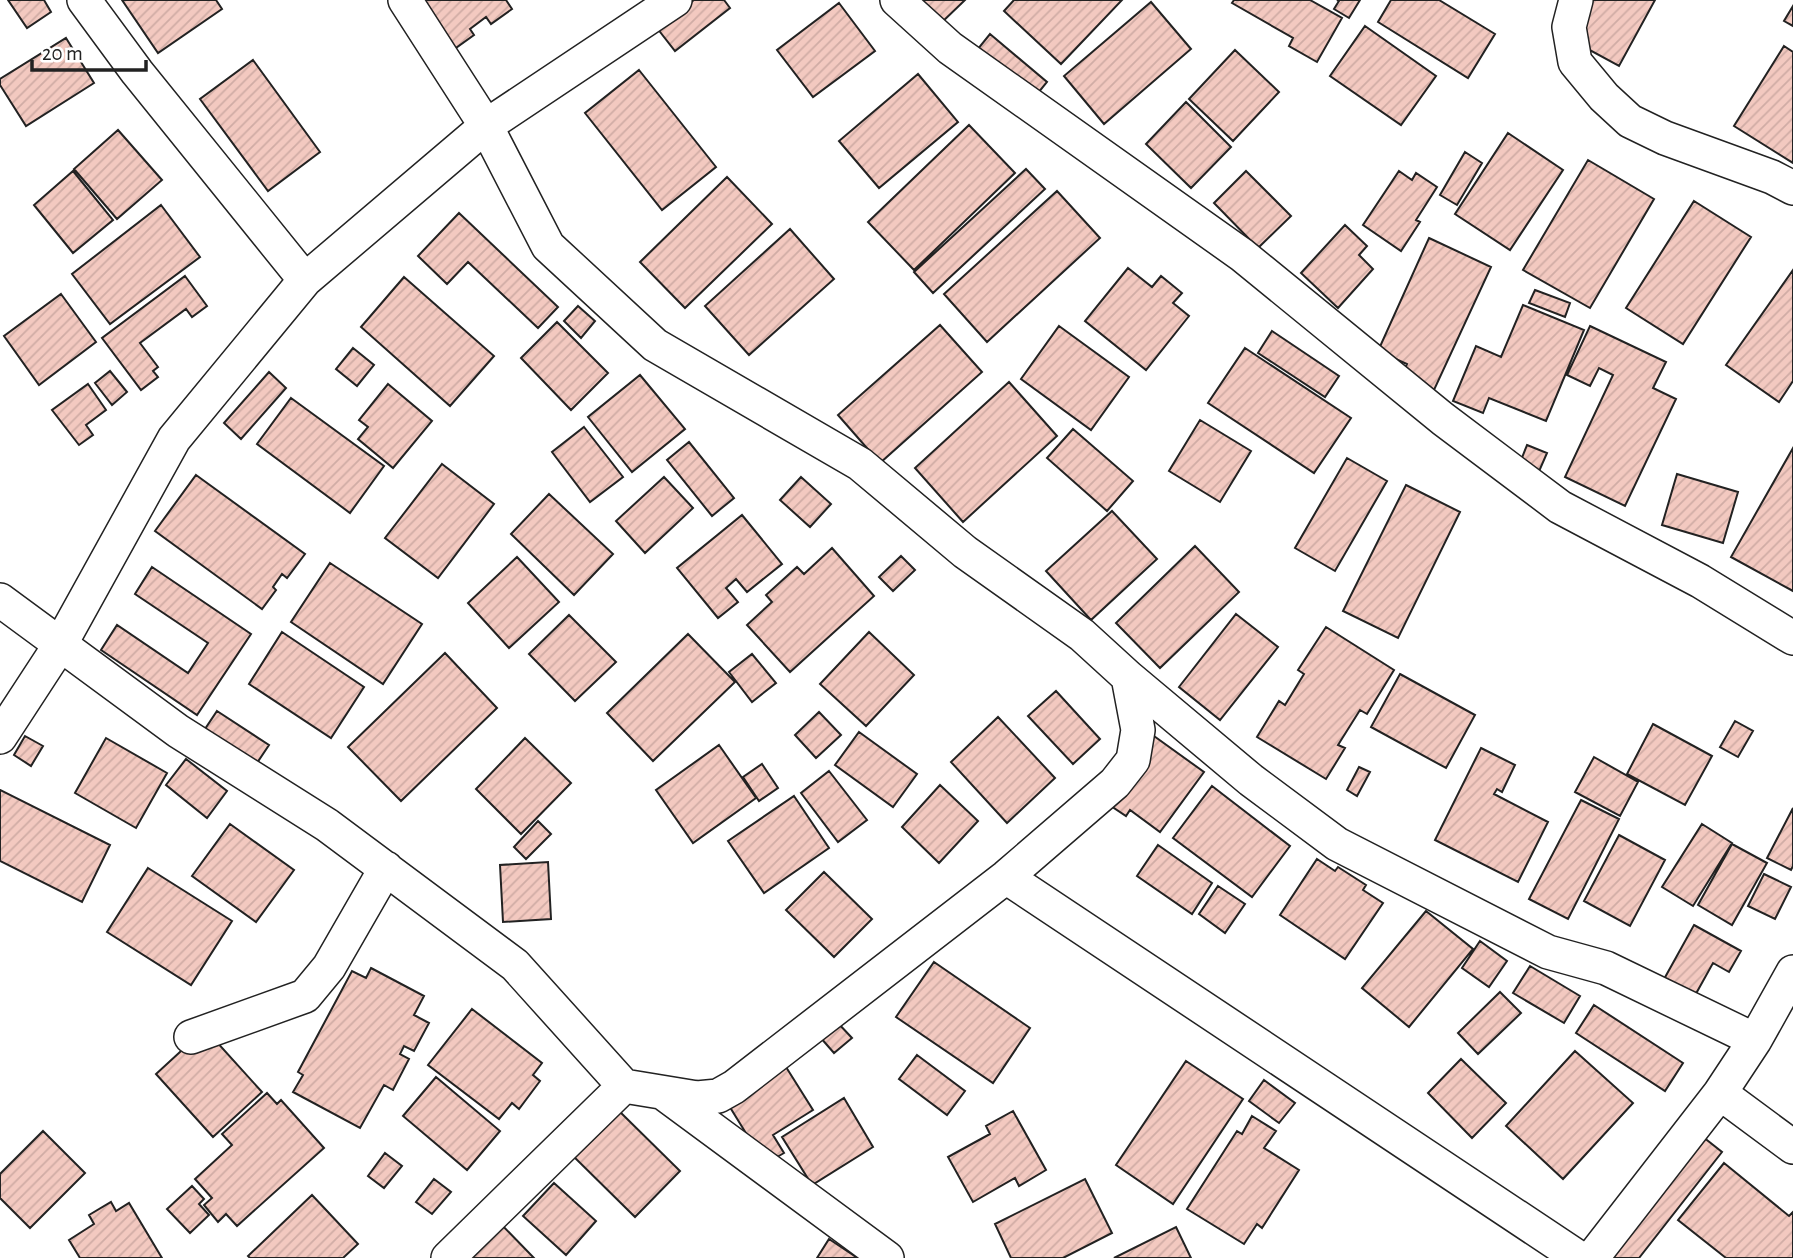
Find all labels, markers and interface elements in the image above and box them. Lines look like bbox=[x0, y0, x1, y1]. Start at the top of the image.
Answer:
scale bar bbox=[32, 28, 145, 72]
text: 20 m bbox=[42, 43, 83, 64]

